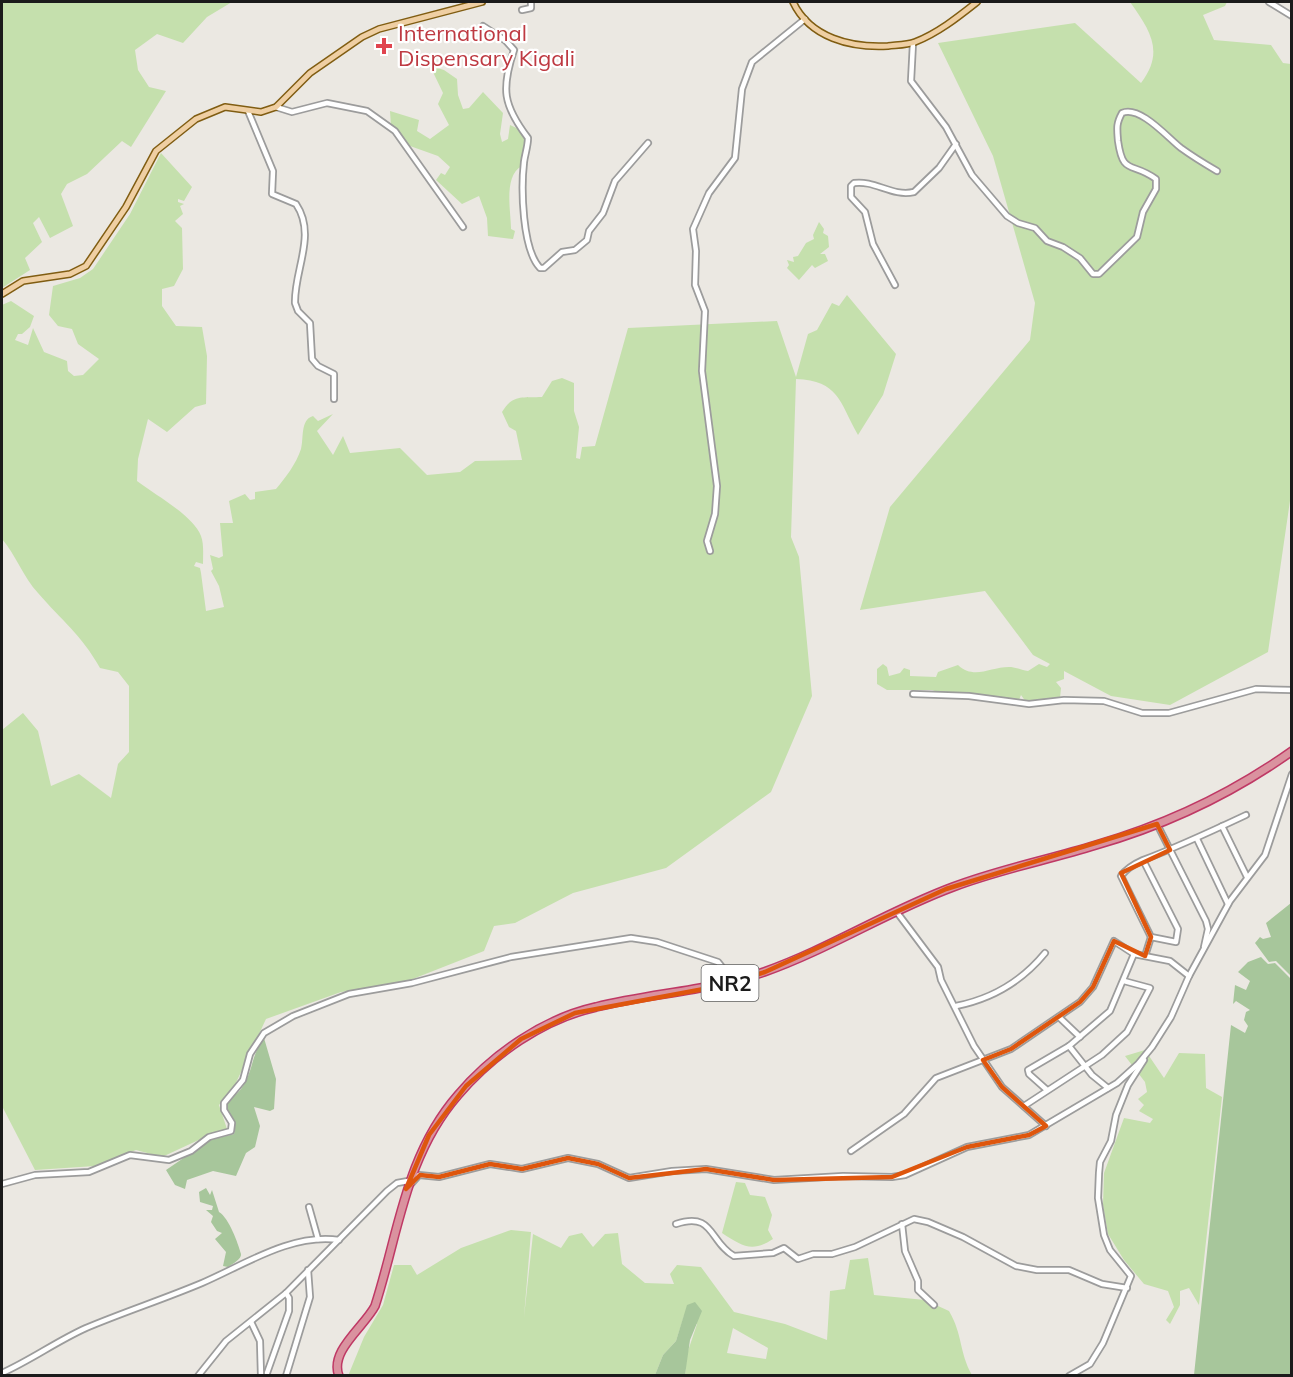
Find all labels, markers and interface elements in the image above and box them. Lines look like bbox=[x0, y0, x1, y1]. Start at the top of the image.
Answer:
place label: International Dispensary Kigali bbox=[398, 19, 575, 72]
marker: International Dispensary Kigali bbox=[375, 37, 393, 55]
road number: NR2 bbox=[702, 965, 758, 1001]

